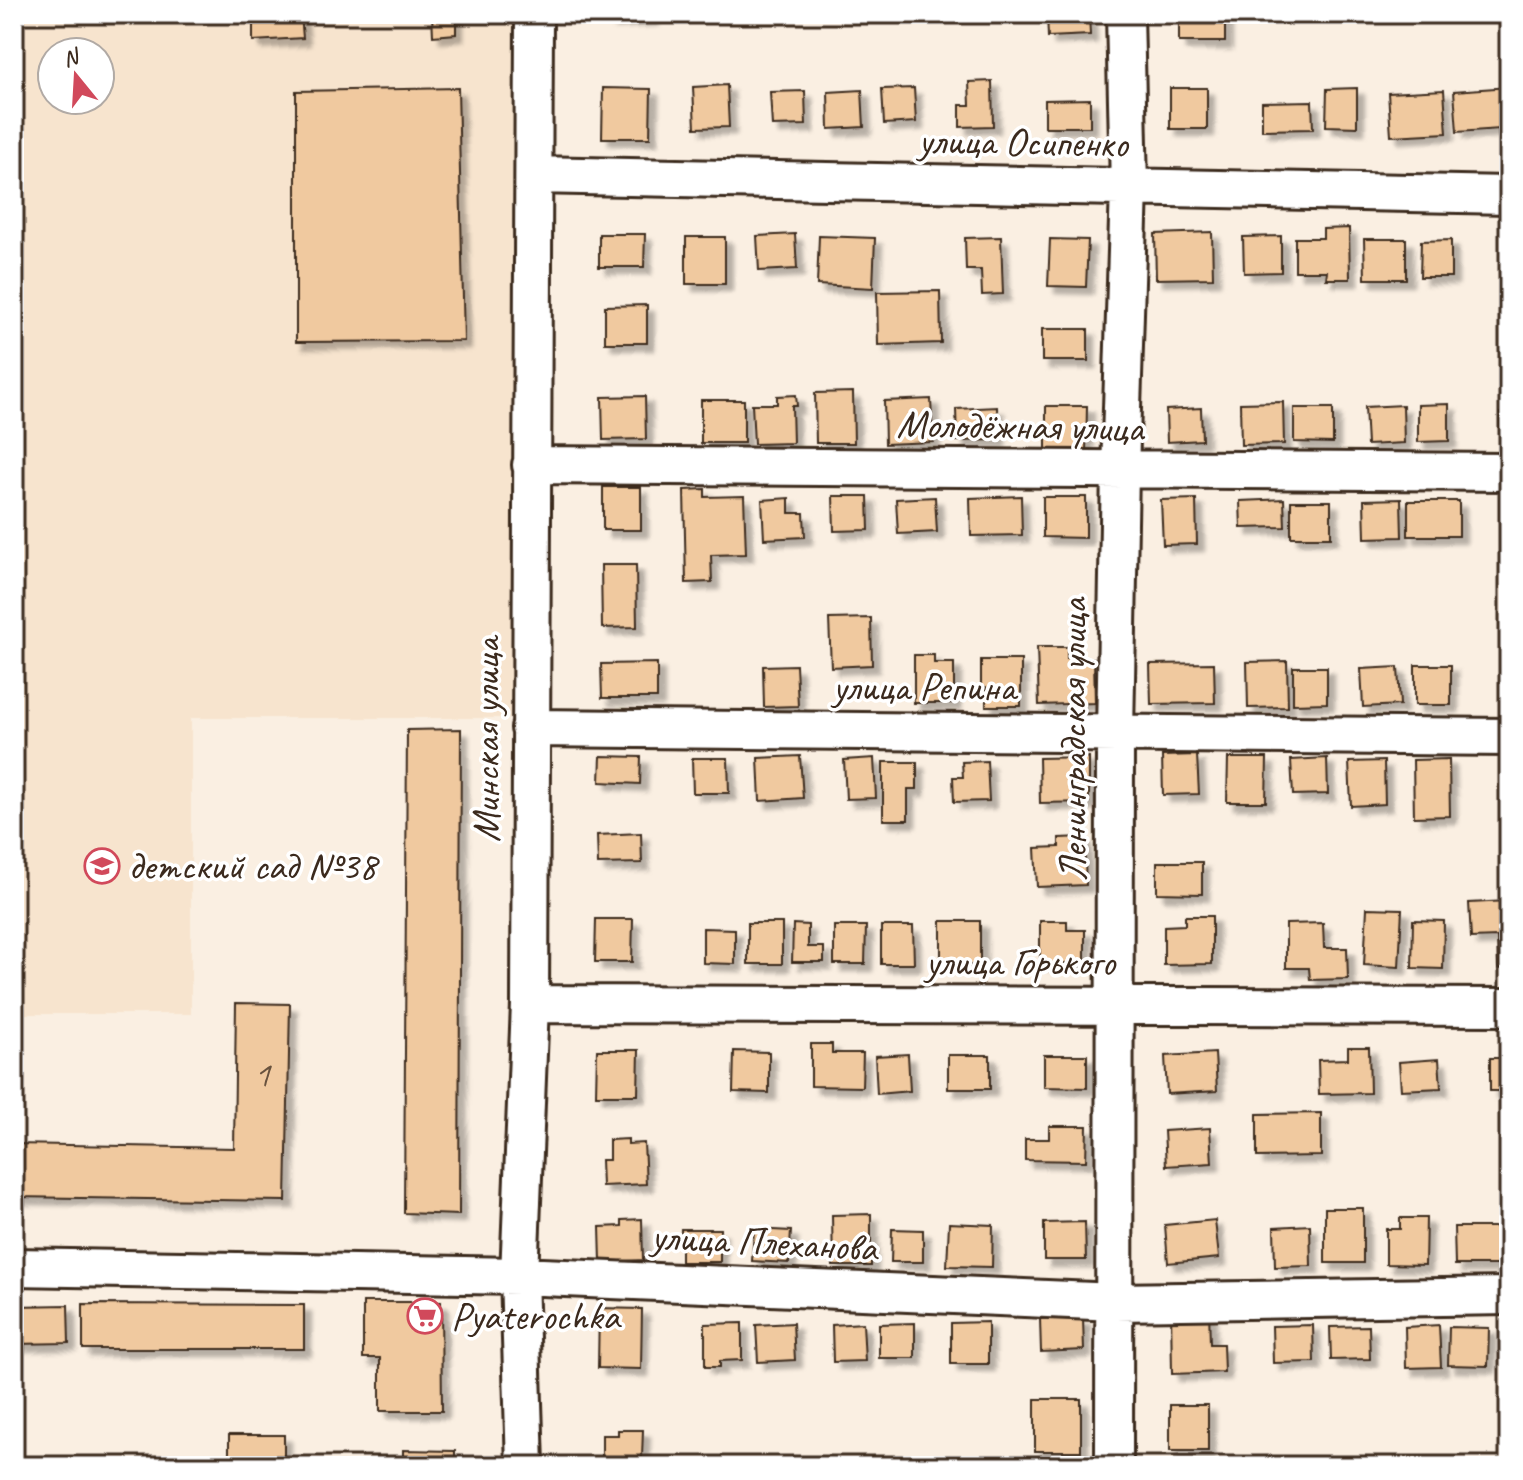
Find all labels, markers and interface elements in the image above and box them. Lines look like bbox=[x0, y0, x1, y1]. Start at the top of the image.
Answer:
north arrow bbox=[36, 36, 116, 116]
text: N bbox=[59, 41, 84, 73]
street label: улица Осипенко bbox=[916, 115, 1130, 169]
street label: Молодёжная улица bbox=[896, 399, 1147, 453]
street label: Ленинградская улица bbox=[1048, 596, 1098, 882]
street label: Минская улица bbox=[461, 634, 511, 842]
street label: улица Репина bbox=[831, 662, 1019, 712]
place label: детский сад №38 bbox=[128, 841, 380, 891]
school or university icon: детский сад №38 bbox=[83, 847, 121, 885]
street label: улица Горького bbox=[923, 937, 1117, 987]
house number: 1 bbox=[254, 1051, 272, 1097]
street label: улица Плеханова bbox=[648, 1211, 881, 1273]
place label: Pyaterochka bbox=[451, 1291, 622, 1341]
supermarket icon: Pyaterochka bbox=[406, 1297, 444, 1335]

